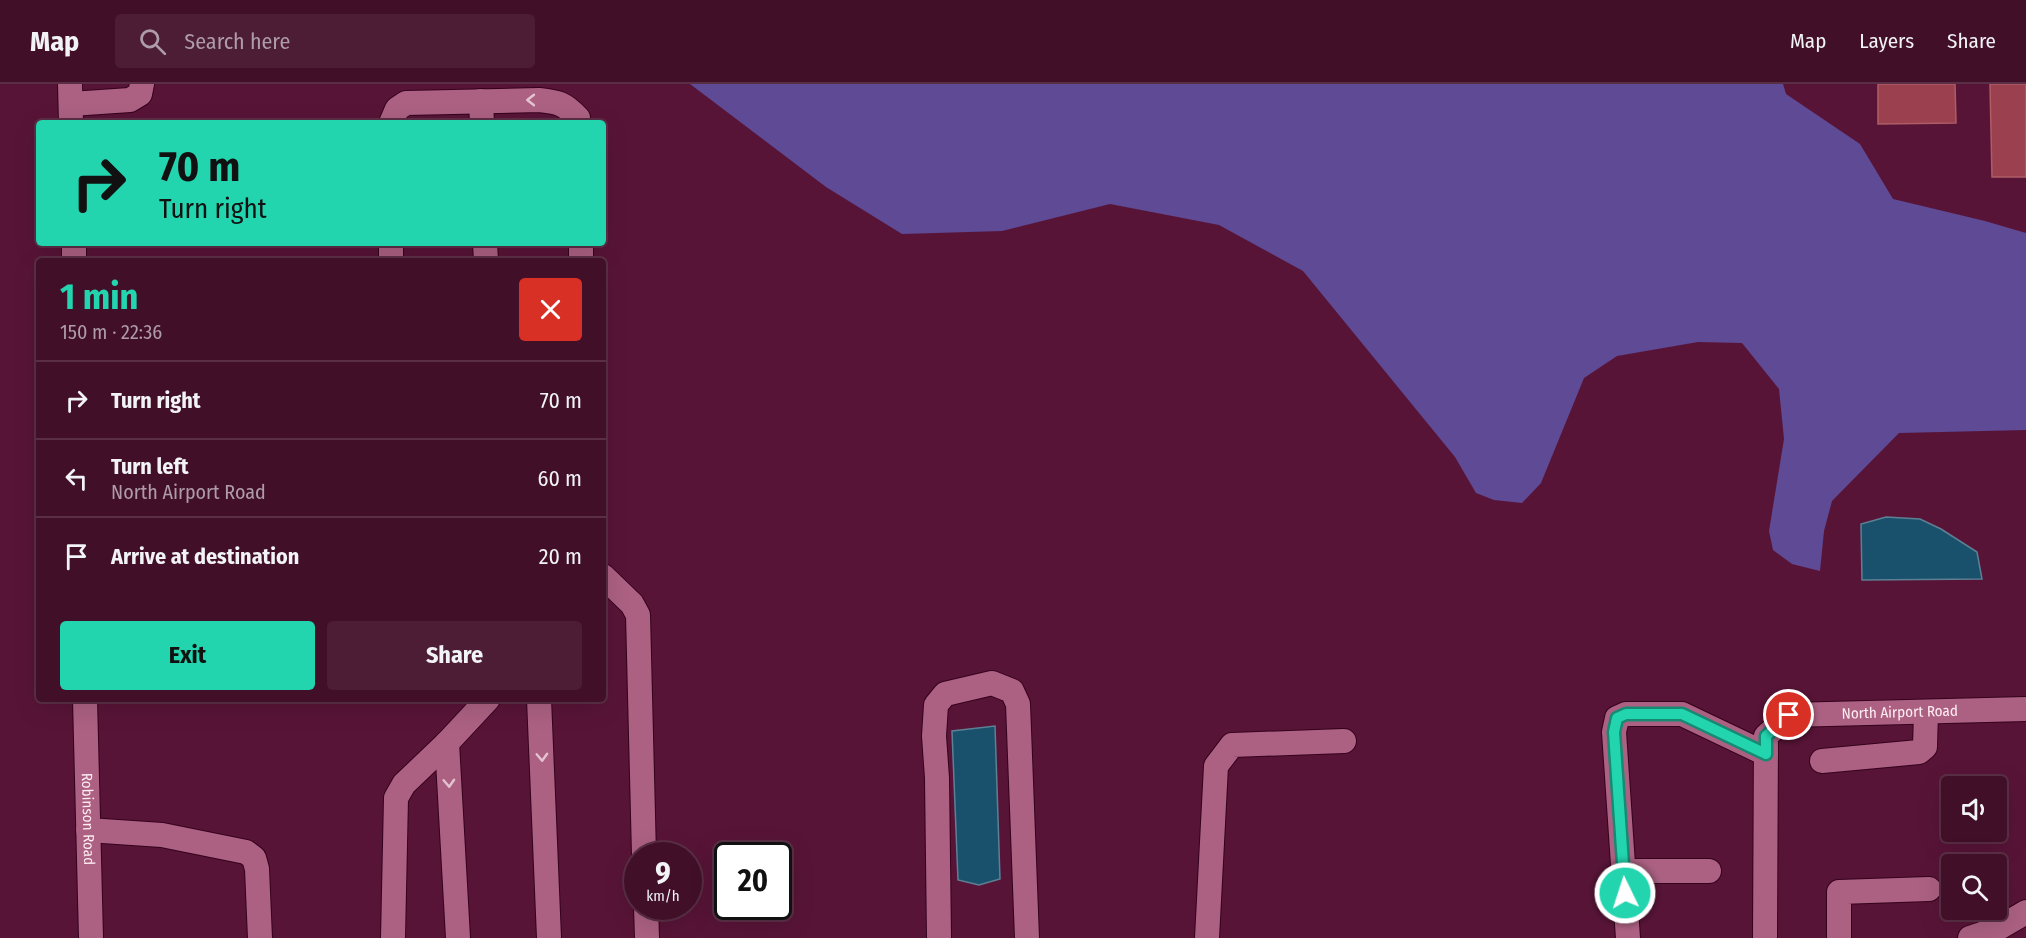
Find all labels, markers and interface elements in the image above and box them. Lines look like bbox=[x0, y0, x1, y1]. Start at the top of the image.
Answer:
search box bbox=[115, 14, 535, 68]
text: Map bbox=[30, 25, 79, 58]
icon: search bbox=[136, 25, 169, 58]
text: Search here bbox=[184, 28, 290, 55]
text: Map bbox=[1790, 28, 1826, 54]
text: Layers bbox=[1859, 28, 1914, 54]
text: Share bbox=[1947, 28, 1996, 54]
one-way arrow bbox=[526, 94, 535, 106]
text: 70 m bbox=[159, 142, 240, 192]
icon: right bbox=[60, 144, 138, 222]
text: Turn right bbox=[159, 193, 267, 225]
text: 1 min bbox=[60, 275, 138, 319]
button: close bbox=[519, 278, 582, 341]
text: 150 m · 22:36 bbox=[60, 320, 162, 344]
icon: right bbox=[60, 384, 93, 417]
text: Turn right bbox=[111, 387, 200, 414]
text: 70 m bbox=[540, 387, 582, 414]
text: Turn left bbox=[111, 453, 189, 480]
icon: left bbox=[60, 462, 93, 495]
text: 60 m bbox=[538, 465, 582, 492]
text: North Airport Road bbox=[111, 480, 266, 504]
icon: arrive bbox=[60, 540, 93, 573]
text: Arrive at destination bbox=[111, 543, 299, 570]
text: 20 m bbox=[539, 543, 582, 570]
button: Exit bbox=[60, 621, 315, 690]
button: Share bbox=[327, 621, 582, 690]
pin bbox=[1763, 689, 1814, 740]
icon: arrive bbox=[1772, 698, 1805, 731]
street label: North Airport Road bbox=[1842, 702, 1958, 723]
one-way arrow bbox=[535, 753, 548, 762]
street label: Robinson Road bbox=[78, 773, 98, 865]
map controls bbox=[1941, 776, 2007, 920]
button: sound bbox=[1941, 776, 2007, 842]
one-way arrow bbox=[442, 778, 455, 787]
speed limit sign: 20 bbox=[714, 842, 792, 920]
button: search bbox=[1941, 854, 2007, 920]
text: 9 bbox=[655, 856, 671, 892]
position arrow bbox=[1593, 861, 1657, 925]
text: km/h bbox=[646, 887, 680, 905]

